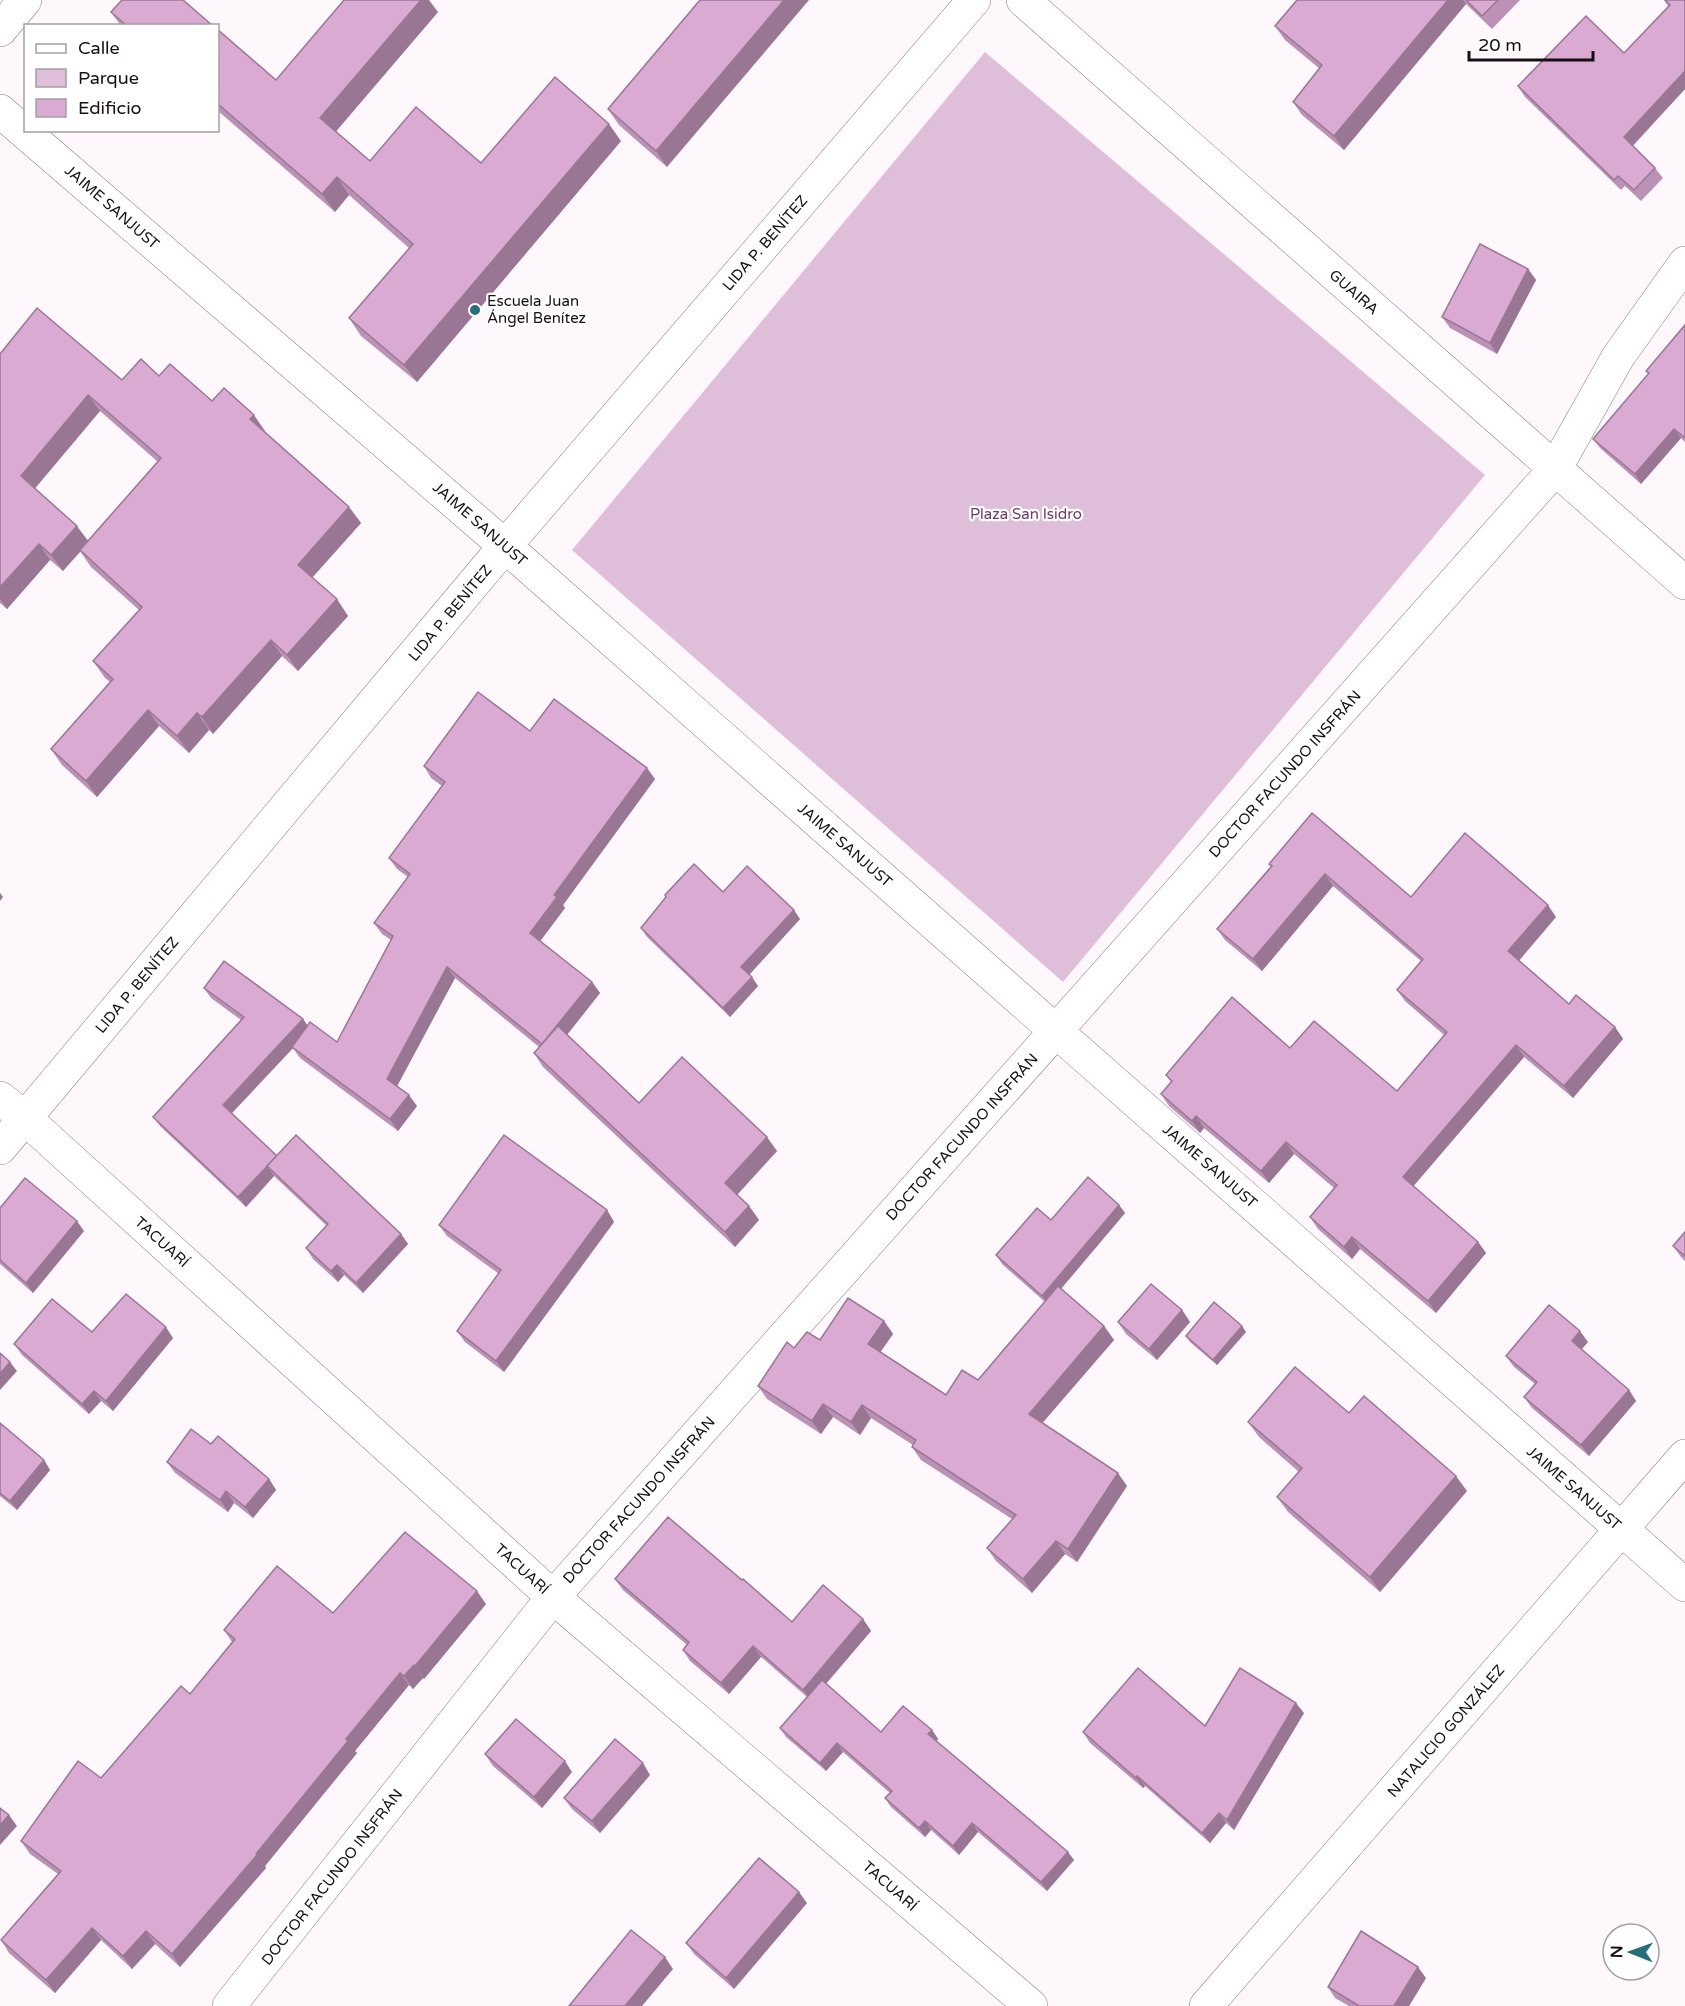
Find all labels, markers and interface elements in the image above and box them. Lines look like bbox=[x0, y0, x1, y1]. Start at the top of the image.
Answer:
legend bbox=[24, 24, 219, 132]
scale bar bbox=[1469, 24, 1594, 62]
text: 20 m bbox=[1478, 34, 1522, 56]
text: Calle bbox=[78, 37, 120, 59]
text: Parque bbox=[78, 67, 139, 89]
text: Edificio bbox=[78, 97, 142, 119]
street label: JAIME SANJUST bbox=[61, 161, 163, 253]
street label: LIDA P. BENÍTEZ bbox=[719, 192, 811, 294]
street label: GUAIRA bbox=[1326, 266, 1382, 318]
place label: Escuela Juan Ángel Benítez bbox=[487, 292, 586, 327]
marker: Escuela Juan Ángel Benítez bbox=[468, 303, 482, 317]
street label: JAIME SANJUST bbox=[429, 478, 531, 570]
park label: Plaza San Isidro bbox=[970, 505, 1082, 523]
street label: LIDA P. BENÍTEZ bbox=[404, 561, 496, 665]
street label: DOCTOR FACUNDO INSFRÁN bbox=[1205, 687, 1365, 861]
street label: JAIME SANJUST bbox=[794, 799, 896, 891]
street label: LIDA P. BENÍTEZ bbox=[91, 933, 183, 1037]
street label: DOCTOR FACUNDO INSFRÁN bbox=[882, 1050, 1042, 1224]
street label: JAIME SANJUST bbox=[1159, 1120, 1261, 1212]
street label: TACUARÍ bbox=[131, 1213, 193, 1271]
street label: DOCTOR FACUNDO INSFRÁN bbox=[559, 1413, 719, 1587]
street label: JAIME SANJUST bbox=[1523, 1442, 1625, 1534]
street label: TACUARÍ bbox=[491, 1540, 553, 1598]
street label: NATALICIO GONZÁLEZ bbox=[1384, 1661, 1508, 1801]
street label: DOCTOR FACUNDO INSFRÁN bbox=[258, 1785, 406, 1969]
street label: TACUARÍ bbox=[859, 1857, 921, 1915]
north arrow bbox=[1601, 1922, 1661, 1982]
text: N bbox=[1607, 1945, 1627, 1958]

